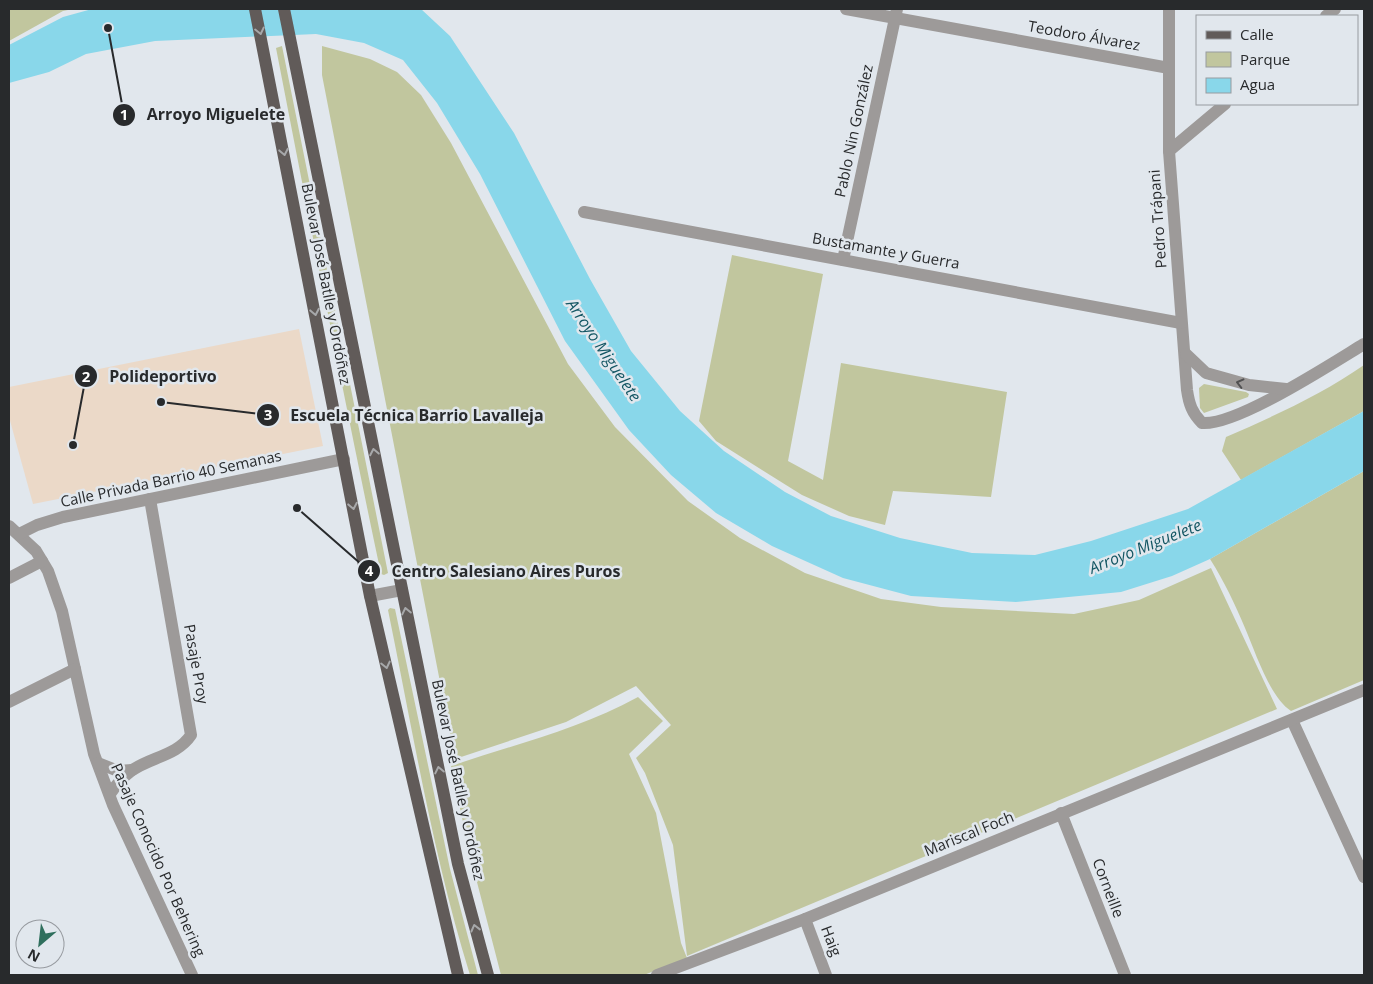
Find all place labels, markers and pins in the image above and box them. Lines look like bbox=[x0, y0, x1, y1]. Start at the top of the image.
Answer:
callout: Arroyo Miguelete bbox=[112, 99, 295, 130]
callout: Polideportivo bbox=[74, 361, 226, 392]
callout: Escuela Técnica Barrio Lavalleja bbox=[255, 400, 553, 431]
callout: Centro Salesiano Aires Puros bbox=[357, 556, 631, 587]

